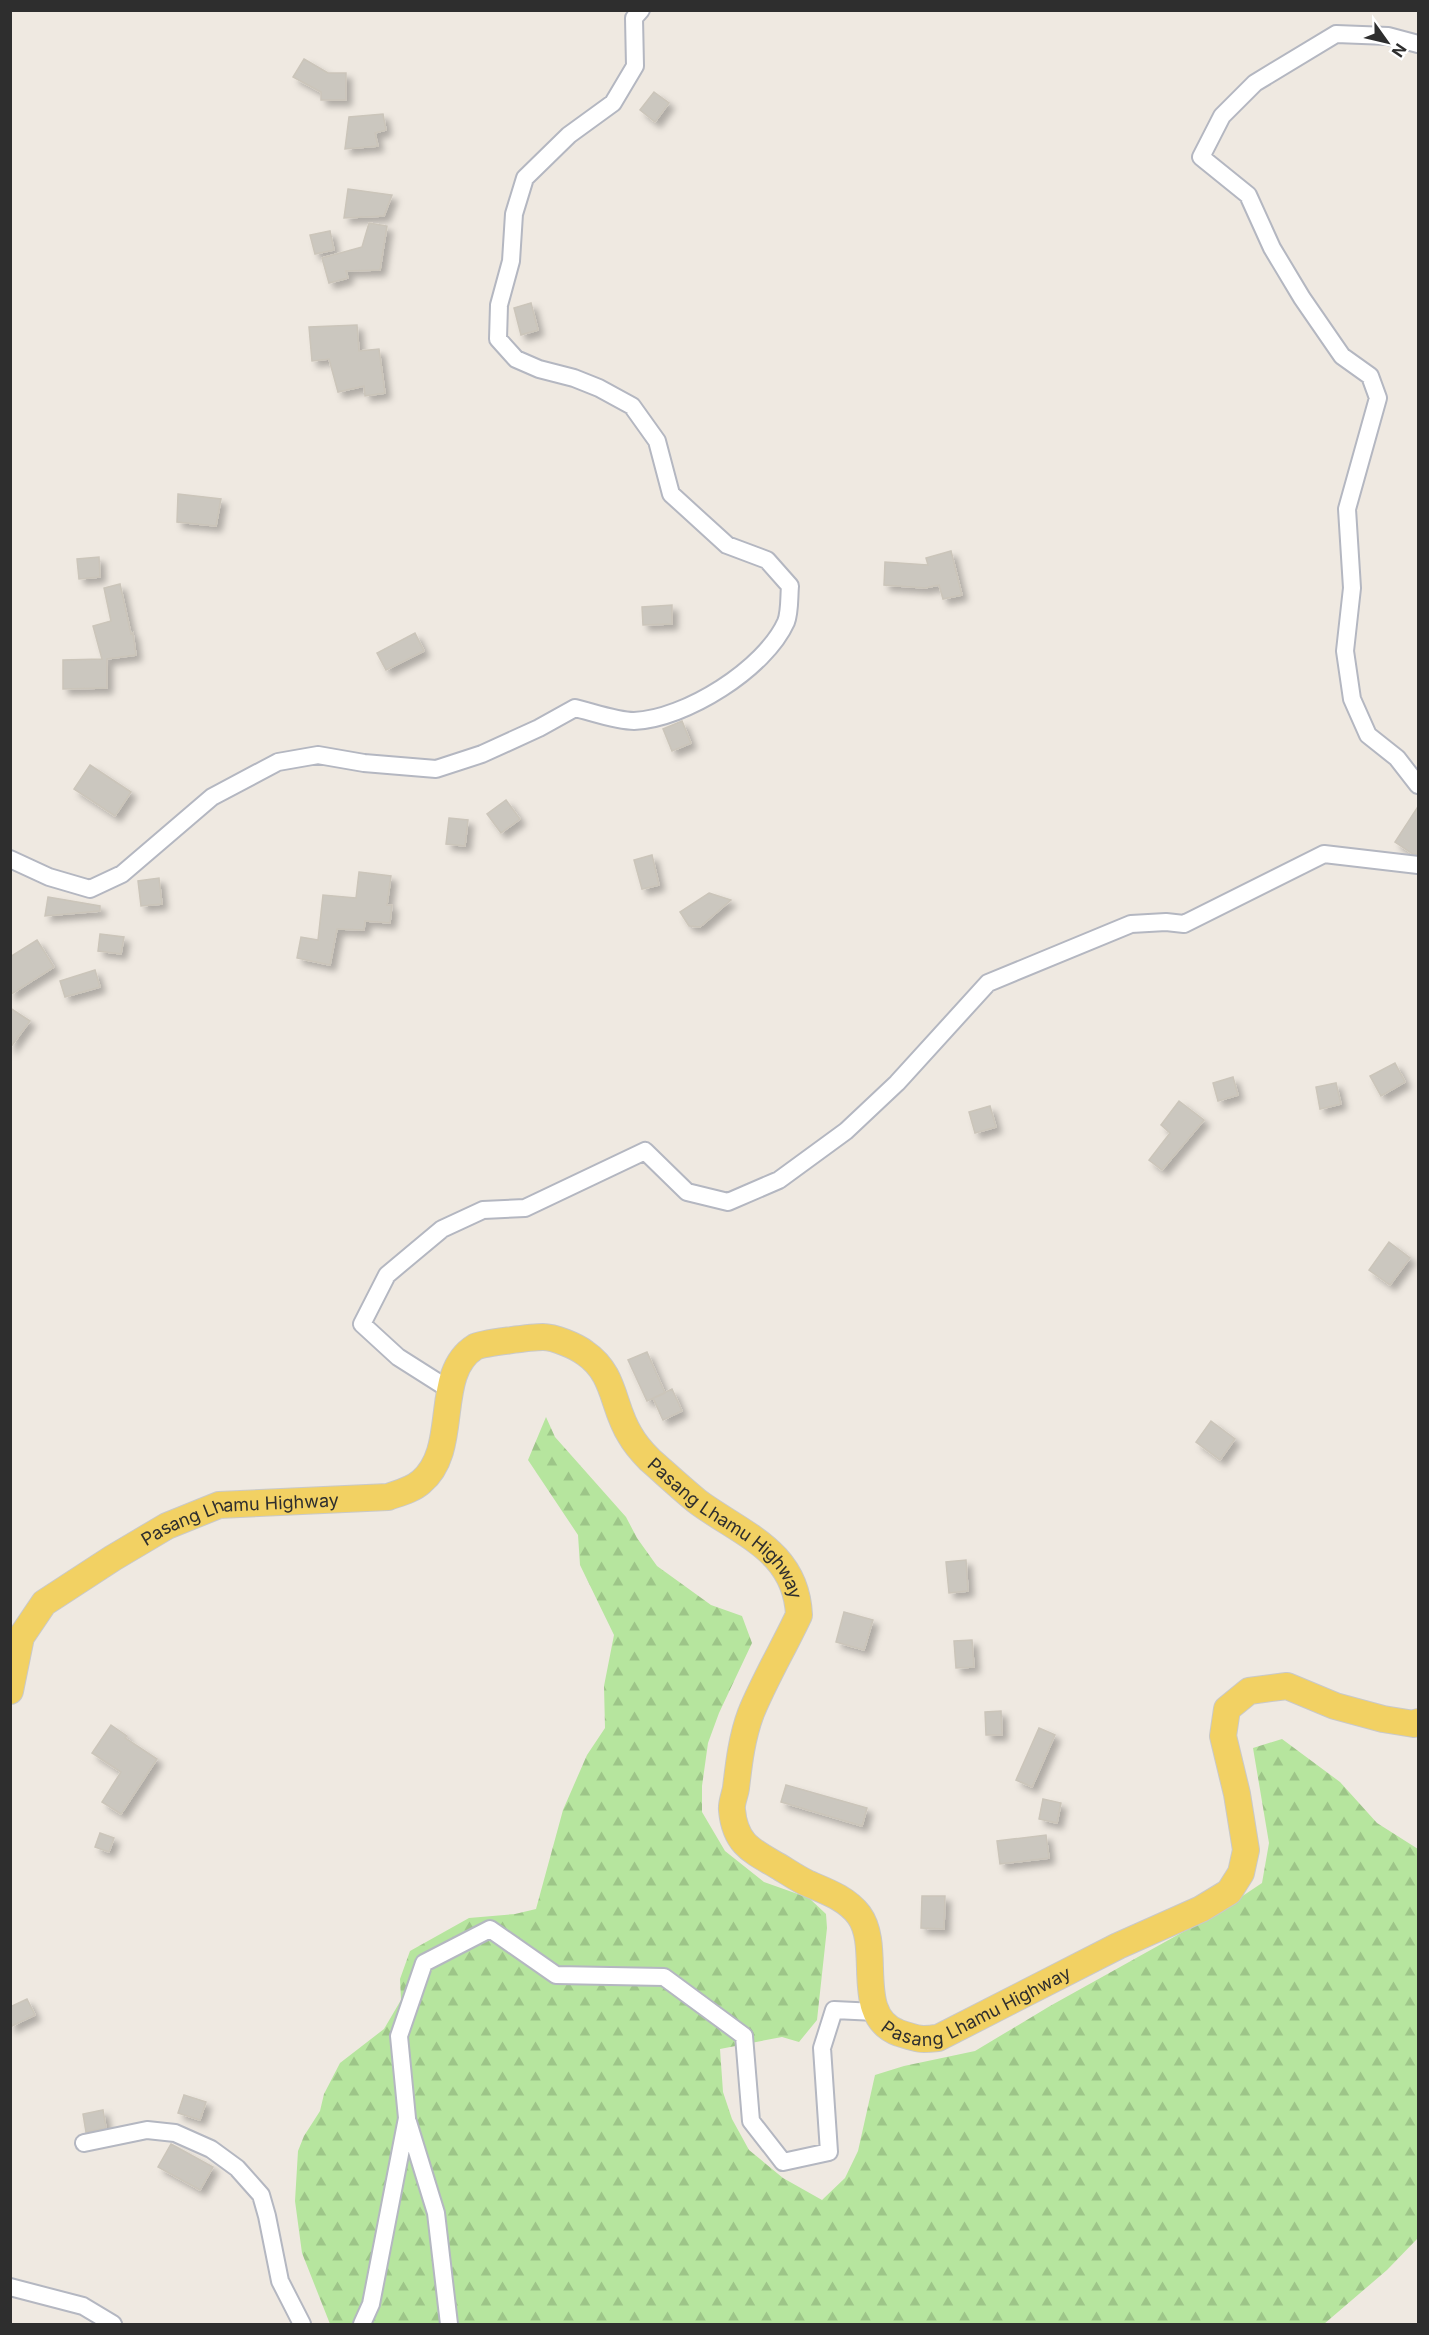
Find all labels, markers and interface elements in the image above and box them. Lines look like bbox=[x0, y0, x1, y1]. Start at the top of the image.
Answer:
north arrow bbox=[1357, 12, 1417, 72]
text: N bbox=[1388, 40, 1411, 61]
street label: Pasang Lhamu Highway bbox=[644, 1453, 807, 1601]
street label: Pasang Lhamu Highway bbox=[137, 1489, 339, 1550]
street label: Pasang Lhamu Highway bbox=[878, 1962, 1074, 2050]

